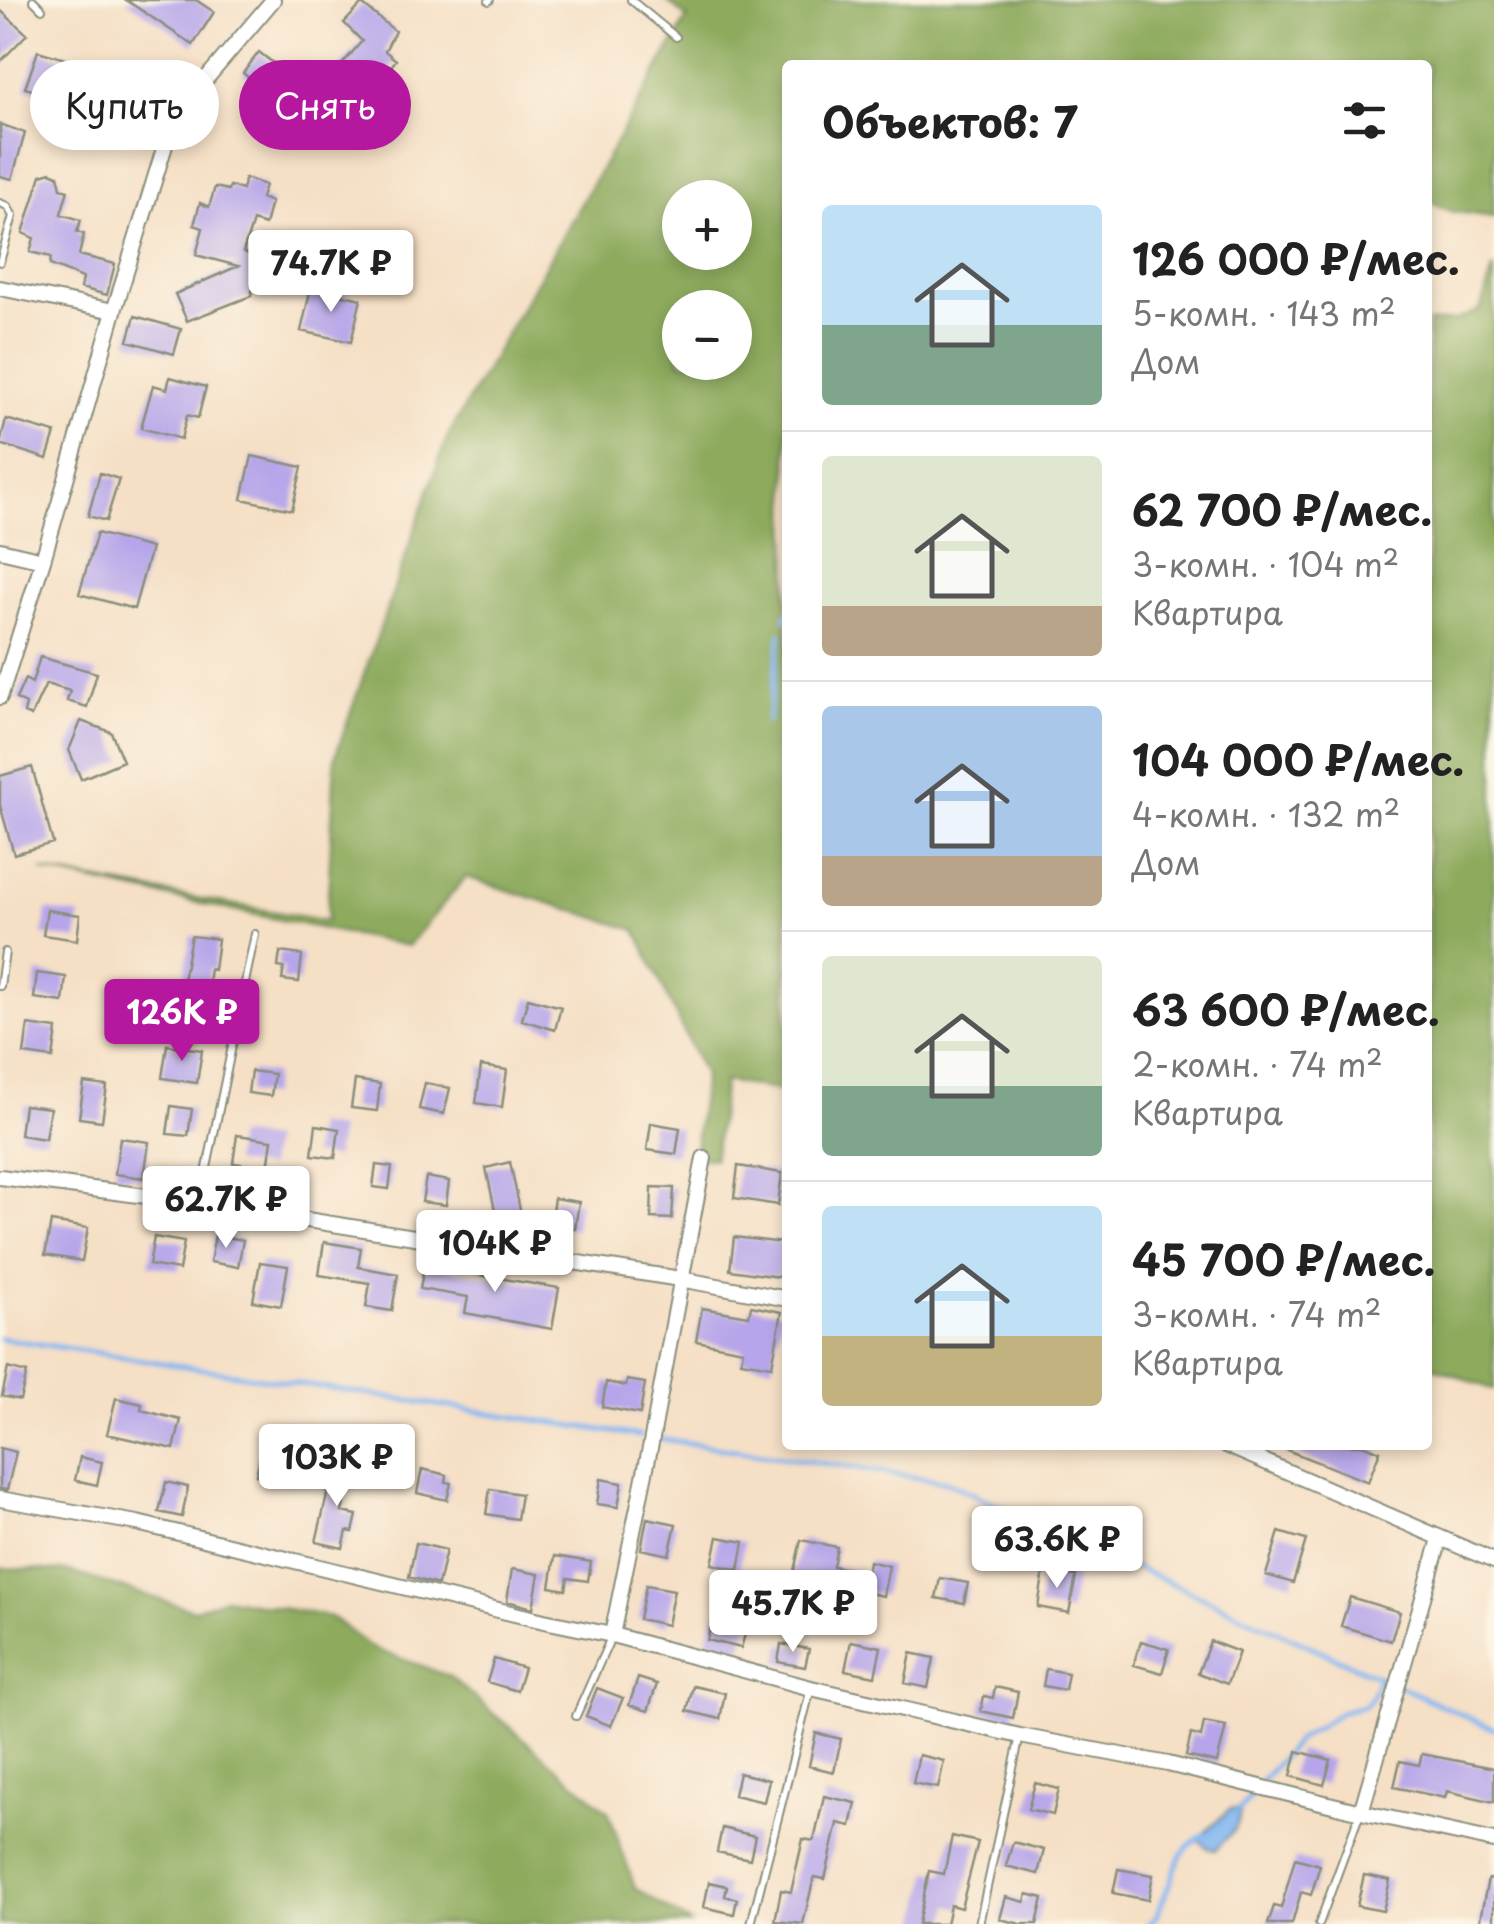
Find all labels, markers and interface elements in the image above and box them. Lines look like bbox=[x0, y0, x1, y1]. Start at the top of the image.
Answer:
chip: Купить bbox=[30, 60, 219, 150]
chip: Снять bbox=[239, 60, 411, 150]
text: Объектов: 7 bbox=[822, 89, 1078, 152]
icon: filters bbox=[1337, 93, 1392, 148]
map controls bbox=[662, 180, 752, 380]
button: + bbox=[662, 180, 752, 270]
text: 126 000 ₽/мес. bbox=[1132, 226, 1460, 289]
pin: 74.7K ₽ bbox=[239, 230, 423, 315]
text: 74.7K ₽ bbox=[270, 238, 392, 286]
icon: home bbox=[902, 245, 1022, 365]
text: 5-комн. · 143 m² bbox=[1132, 289, 1396, 337]
button: − bbox=[662, 290, 752, 380]
text: Дом bbox=[1132, 337, 1201, 385]
text: 62 700 ₽/мес. bbox=[1132, 477, 1432, 540]
icon: home bbox=[902, 496, 1022, 616]
text: 3-комн. · 104 m² bbox=[1132, 540, 1399, 588]
text: Квартира bbox=[1132, 588, 1283, 636]
text: 104 000 ₽/мес. bbox=[1132, 727, 1464, 790]
icon: home bbox=[902, 746, 1022, 866]
text: 4-комн. · 132 m² bbox=[1132, 790, 1400, 838]
text: Дом bbox=[1132, 838, 1201, 886]
text: 63 600 ₽/мес. bbox=[1132, 977, 1440, 1040]
pin: 126K ₽ bbox=[101, 979, 263, 1064]
text: 126K ₽ bbox=[126, 987, 238, 1035]
icon: home bbox=[902, 996, 1022, 1116]
text: 2-комн. · 74 m² bbox=[1132, 1040, 1383, 1088]
text: Квартира bbox=[1132, 1088, 1283, 1136]
pin: 62.7K ₽ bbox=[134, 1166, 318, 1251]
text: 62.7K ₽ bbox=[165, 1174, 287, 1222]
pin: 104K ₽ bbox=[414, 1210, 576, 1295]
text: 104K ₽ bbox=[438, 1218, 552, 1266]
text: 45 700 ₽/мес. bbox=[1132, 1227, 1435, 1290]
icon: home bbox=[902, 1246, 1022, 1366]
text: 3-комн. · 74 m² bbox=[1132, 1290, 1382, 1338]
text: Квартира bbox=[1132, 1338, 1283, 1386]
pin: 103K ₽ bbox=[256, 1424, 418, 1509]
text: 103K ₽ bbox=[281, 1432, 393, 1480]
pin: 63.6K ₽ bbox=[965, 1506, 1149, 1591]
text: 63.6K ₽ bbox=[994, 1514, 1120, 1562]
pin: 45.7K ₽ bbox=[701, 1570, 885, 1655]
text: 45.7K ₽ bbox=[731, 1578, 855, 1626]

